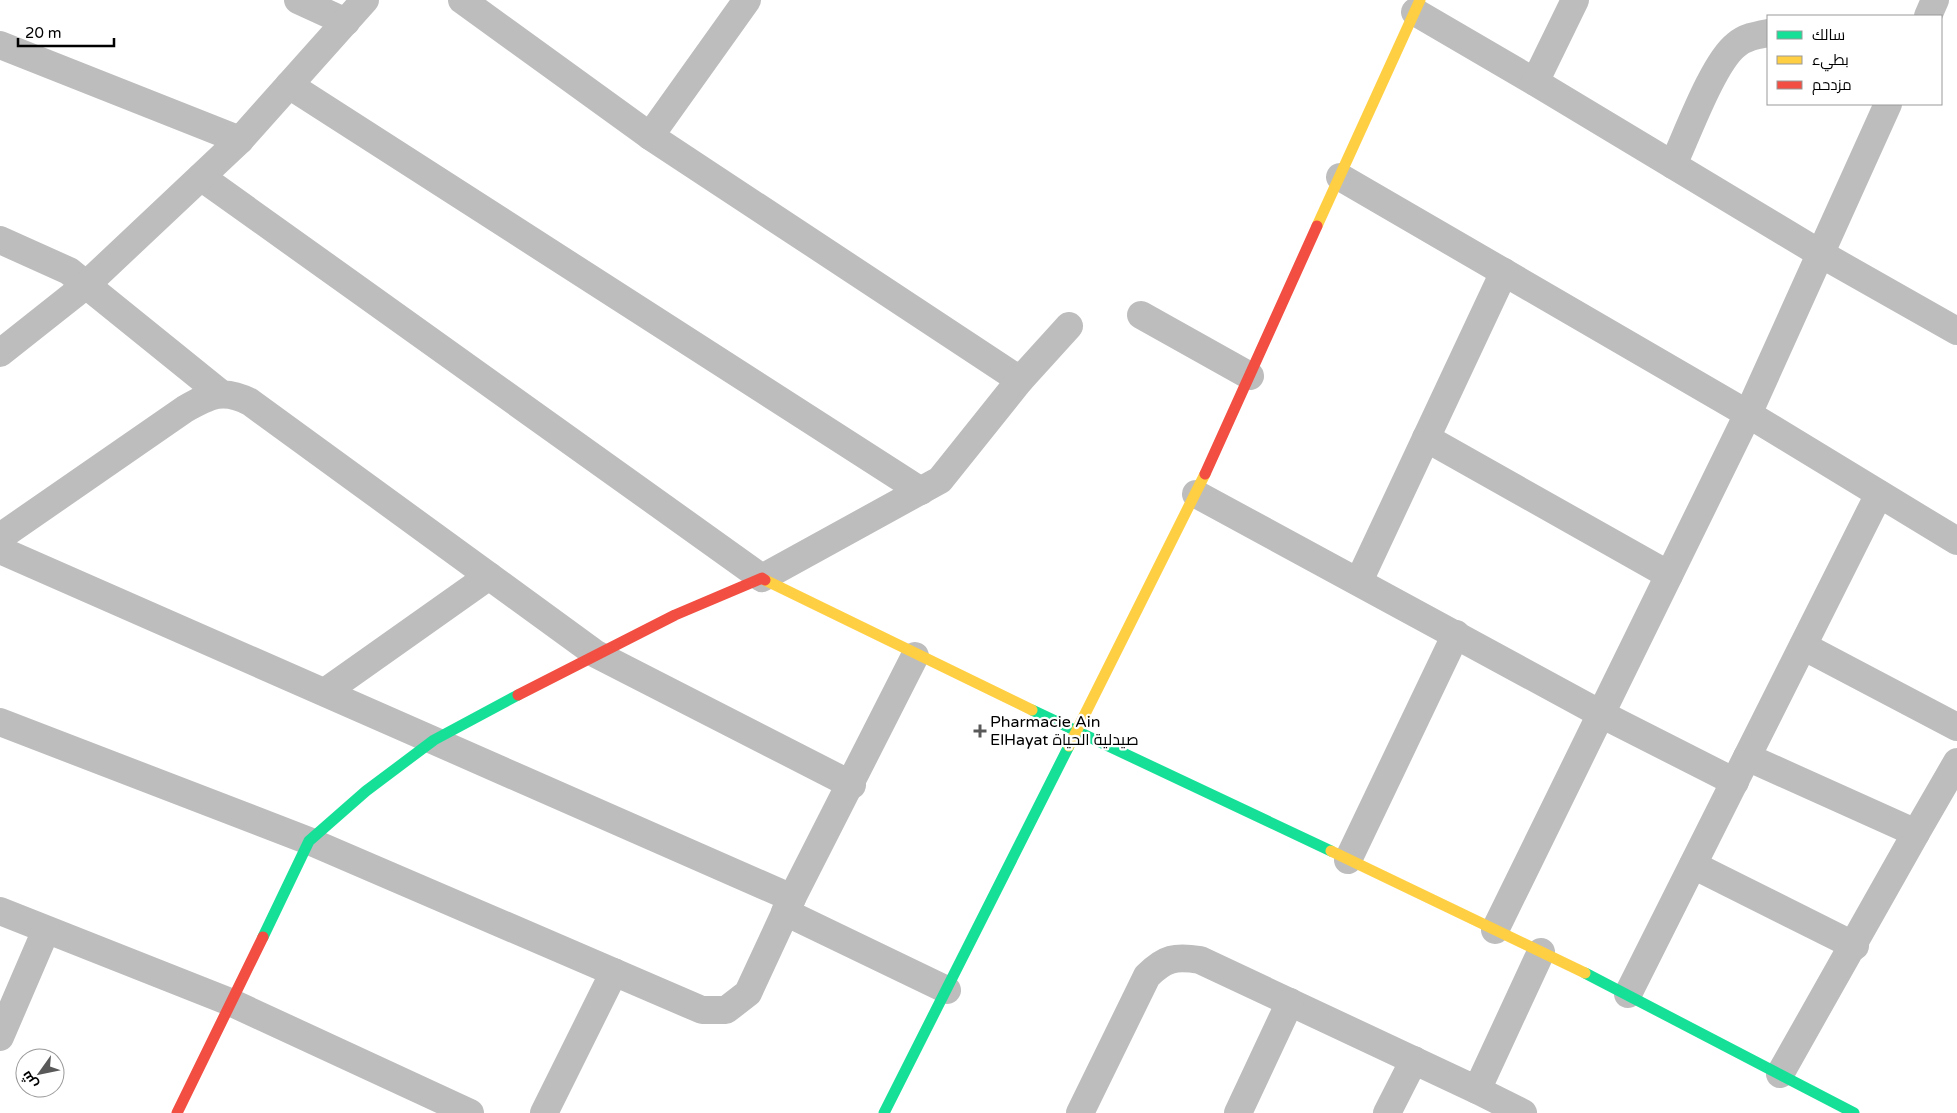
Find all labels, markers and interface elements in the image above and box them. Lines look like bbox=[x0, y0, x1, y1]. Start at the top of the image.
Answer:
scale bar bbox=[18, 15, 114, 47]
legend bbox=[1767, 15, 1942, 105]
text: 20 m bbox=[25, 24, 62, 42]
text: سالك bbox=[1812, 26, 1845, 44]
text: بطيء bbox=[1812, 51, 1849, 72]
text: مزدحم bbox=[1812, 76, 1852, 95]
place label: Pharmacie Ain ElHayat صيدلية الحياة bbox=[990, 712, 1139, 750]
marker: Pharmacie Ain ElHayat صيدلية الحياة bbox=[974, 725, 986, 737]
north arrow bbox=[15, 1048, 65, 1098]
text: ش bbox=[17, 1068, 42, 1092]

